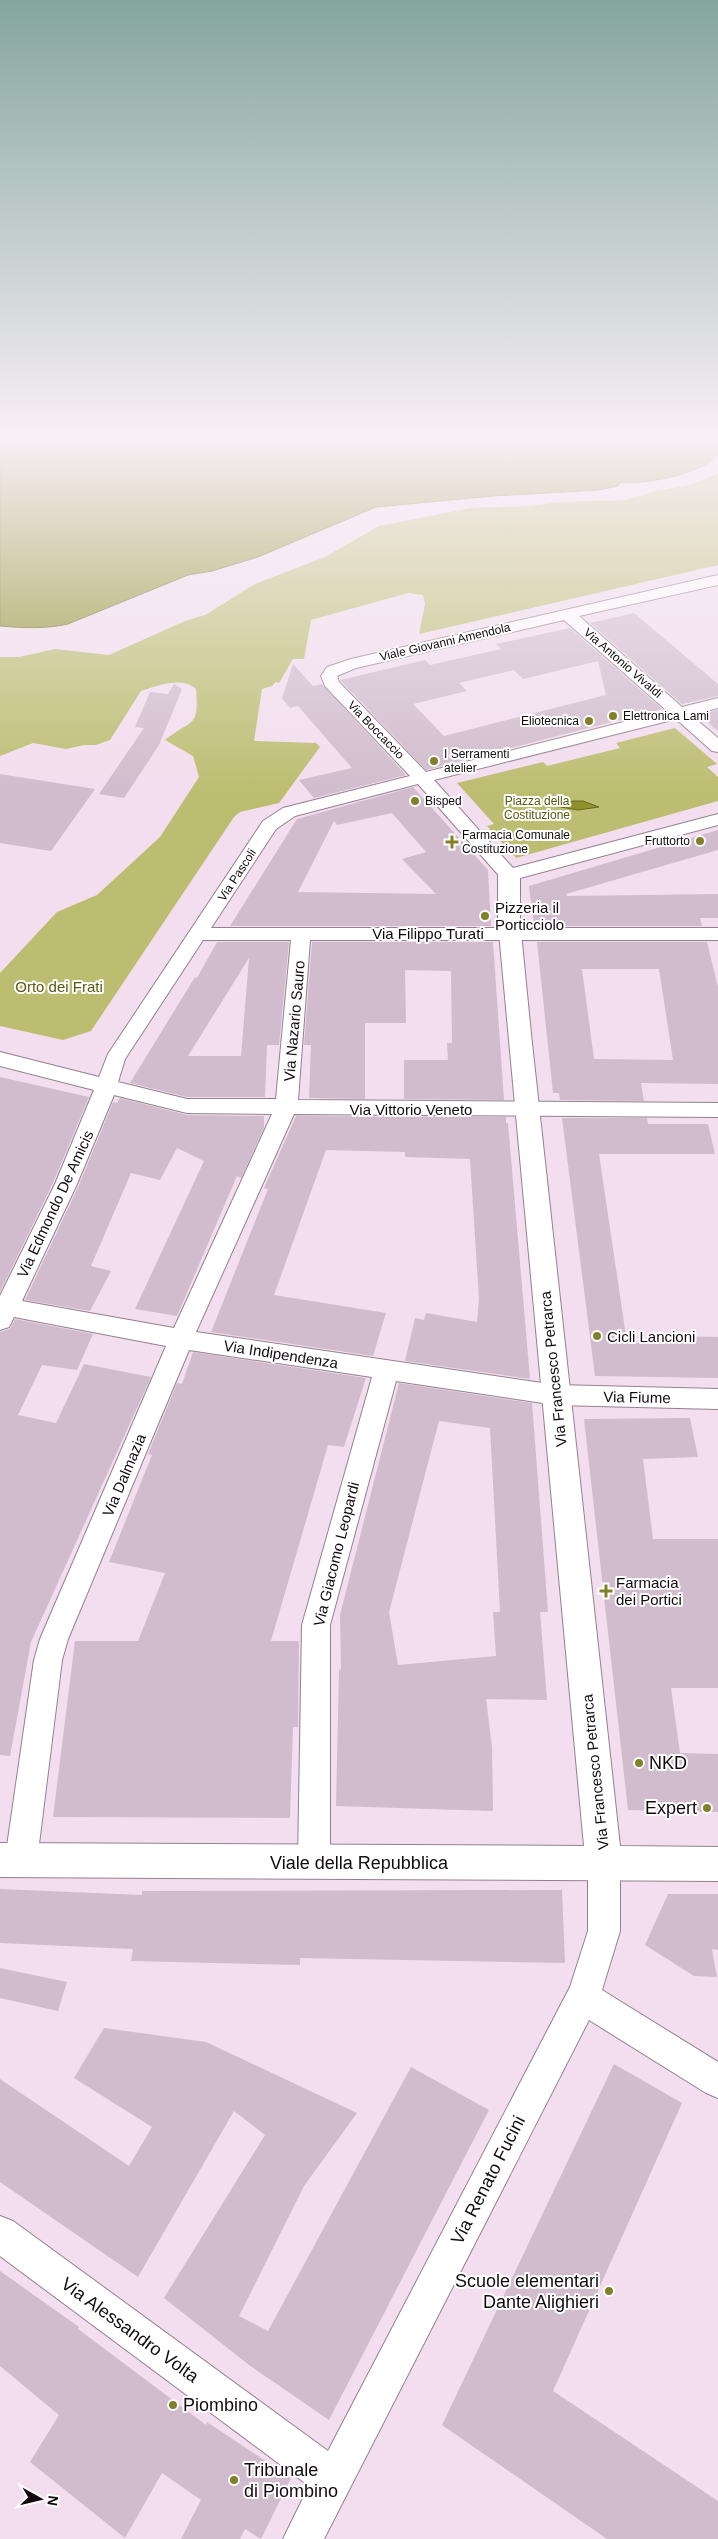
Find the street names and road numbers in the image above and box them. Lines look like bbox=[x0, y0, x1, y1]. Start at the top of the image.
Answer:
street label: Viale Giovanni Amendola bbox=[378, 620, 512, 664]
street label: Via Antonio Vivaldi bbox=[581, 625, 665, 701]
street label: Via Boccaccio bbox=[345, 698, 407, 762]
street label: Via Pascoli bbox=[215, 846, 259, 904]
street label: Via Filippo Turati bbox=[372, 925, 484, 942]
street label: Via Nazario Sauro bbox=[280, 960, 308, 1082]
street label: Via Vittorio Veneto bbox=[350, 1101, 472, 1118]
street label: Via Edmondo De Amicis bbox=[13, 1128, 97, 1280]
street label: Via Francesco Petrarca bbox=[536, 1290, 570, 1448]
street label: Via Indipendenza bbox=[223, 1337, 340, 1372]
street label: Via Fiume bbox=[603, 1388, 671, 1406]
street label: Via Dalmazia bbox=[99, 1431, 149, 1519]
street label: Via Giacomo Leopardi bbox=[310, 1480, 362, 1628]
street label: Via Francesco Petrarca bbox=[578, 1693, 612, 1851]
street label: Viale della Repubblica bbox=[270, 1853, 449, 1873]
street label: Via Renato Fucini bbox=[447, 2112, 529, 2248]
street label: Via Alessandro Volta bbox=[57, 2273, 203, 2387]

